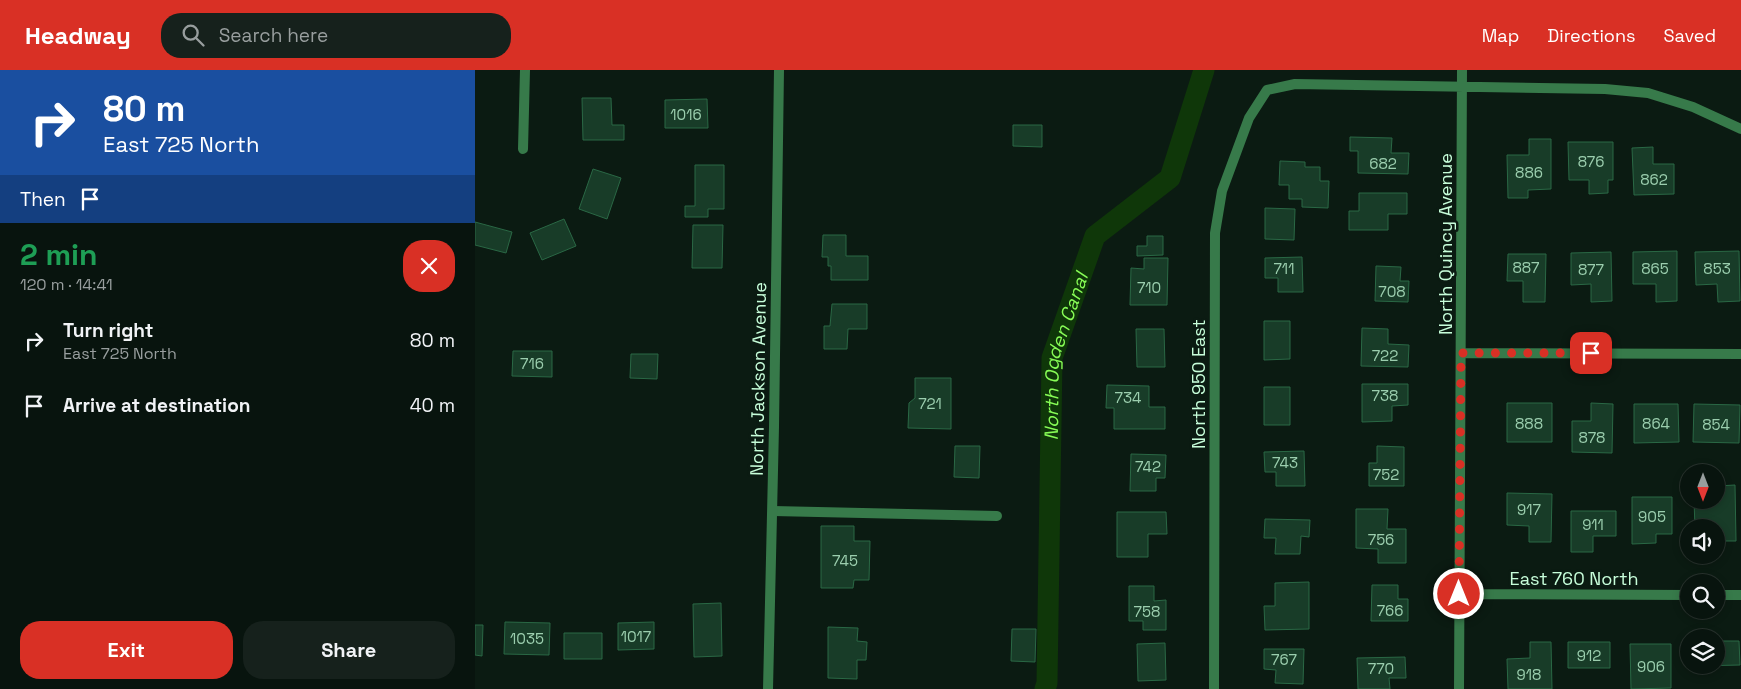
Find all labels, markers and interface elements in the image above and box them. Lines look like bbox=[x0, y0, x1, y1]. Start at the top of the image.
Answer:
search box bbox=[161, 13, 511, 58]
text: Headway bbox=[25, 20, 131, 51]
icon: search bbox=[179, 21, 207, 49]
text: Search here bbox=[219, 23, 328, 48]
text: Map bbox=[1482, 24, 1519, 47]
text: Directions bbox=[1547, 24, 1636, 47]
text: Saved bbox=[1664, 24, 1716, 47]
text: 80 m bbox=[103, 87, 185, 131]
icon: right bbox=[20, 90, 85, 155]
house number: 1016 bbox=[670, 105, 702, 124]
text: East 725 North bbox=[103, 130, 259, 158]
house number: 876 bbox=[1578, 152, 1604, 171]
street label: North Quincy Avenue bbox=[1434, 153, 1457, 335]
house number: 682 bbox=[1369, 154, 1397, 173]
house number: 886 bbox=[1515, 163, 1543, 182]
house number: 862 bbox=[1640, 170, 1668, 189]
icon: arrive bbox=[76, 185, 104, 213]
text: Then bbox=[20, 187, 66, 212]
text: 2 min bbox=[20, 235, 98, 274]
button: close bbox=[403, 240, 455, 292]
house number: 887 bbox=[1513, 258, 1539, 277]
house number: 711 bbox=[1274, 259, 1294, 278]
house number: 865 bbox=[1641, 259, 1669, 278]
house number: 853 bbox=[1703, 259, 1731, 278]
house number: 877 bbox=[1578, 260, 1604, 279]
water label: North Ogden Canal bbox=[1038, 267, 1094, 441]
text: 120 m · 14:41 bbox=[20, 274, 113, 295]
house number: 710 bbox=[1137, 278, 1161, 297]
street label: North Jackson Avenue bbox=[745, 282, 771, 476]
house number: 708 bbox=[1378, 282, 1406, 301]
text: Turn right bbox=[63, 318, 153, 343]
street label: North 950 East bbox=[1187, 319, 1210, 449]
icon: right bbox=[20, 327, 48, 355]
text: 80 m bbox=[410, 328, 455, 353]
pin bbox=[1570, 332, 1612, 374]
icon: arrive bbox=[1577, 339, 1605, 367]
text: East 725 North bbox=[63, 343, 177, 364]
house number: 722 bbox=[1372, 346, 1398, 365]
house number: 716 bbox=[520, 354, 544, 373]
house number: 738 bbox=[1372, 386, 1398, 405]
house number: 734 bbox=[1115, 388, 1141, 407]
icon: arrive bbox=[20, 392, 48, 420]
text: Arrive at destination bbox=[63, 393, 251, 418]
text: 40 m bbox=[410, 393, 455, 418]
house number: 721 bbox=[918, 394, 942, 413]
house number: 888 bbox=[1515, 414, 1543, 433]
house number: 864 bbox=[1642, 414, 1670, 433]
house number: 854 bbox=[1702, 415, 1730, 434]
house number: 878 bbox=[1579, 428, 1605, 447]
house number: 743 bbox=[1272, 453, 1298, 472]
house number: 742 bbox=[1135, 457, 1161, 476]
north arrow bbox=[1680, 464, 1725, 509]
map controls bbox=[1680, 464, 1725, 674]
house number: 752 bbox=[1373, 465, 1399, 484]
house number: 917 bbox=[1517, 500, 1541, 519]
house number: 905 bbox=[1638, 507, 1666, 526]
house number: 911 bbox=[1582, 515, 1604, 534]
button: sound bbox=[1680, 519, 1725, 564]
house number: 756 bbox=[1368, 530, 1394, 549]
house number: 745 bbox=[832, 551, 858, 570]
position arrow bbox=[1432, 567, 1484, 619]
street label: East 760 North bbox=[1510, 567, 1638, 590]
button: search bbox=[1680, 574, 1725, 619]
house number: 766 bbox=[1377, 601, 1403, 620]
house number: 758 bbox=[1134, 602, 1160, 621]
button: Exit bbox=[20, 621, 233, 679]
button: Share bbox=[243, 621, 455, 679]
house number: 1017 bbox=[621, 627, 651, 646]
house number: 1035 bbox=[510, 629, 544, 648]
button: layers bbox=[1680, 629, 1725, 674]
house number: 912 bbox=[1577, 646, 1601, 665]
house number: 767 bbox=[1271, 650, 1297, 669]
house number: 906 bbox=[1637, 657, 1665, 676]
house number: 770 bbox=[1368, 659, 1394, 678]
house number: 918 bbox=[1517, 665, 1541, 684]

